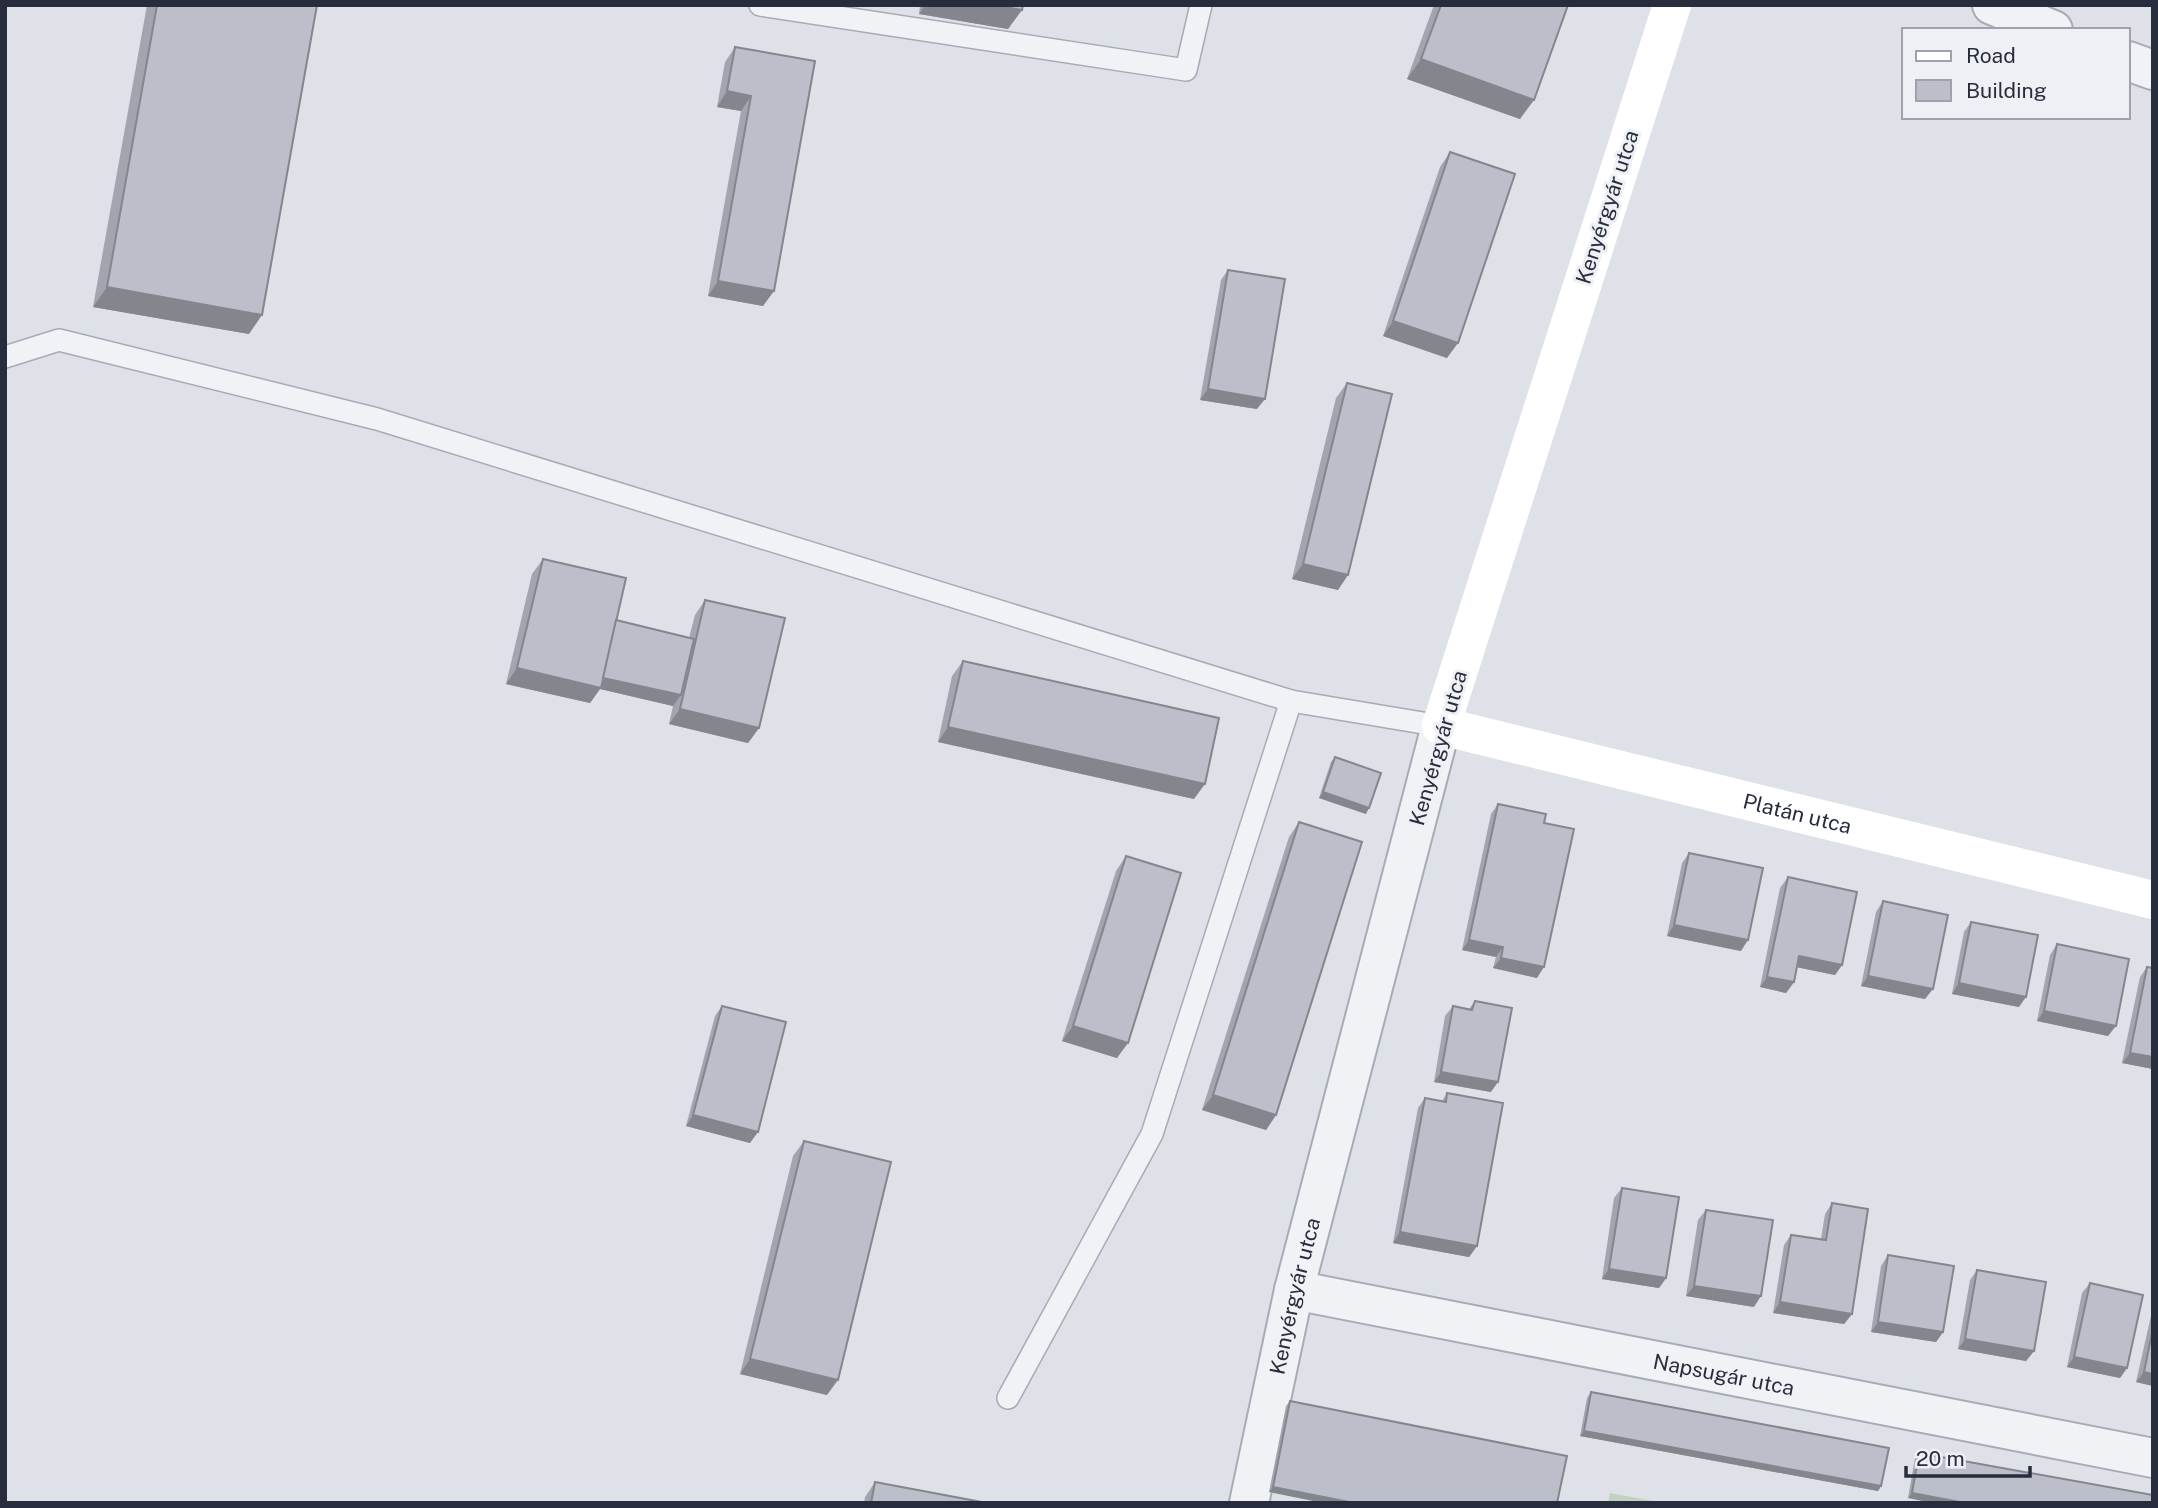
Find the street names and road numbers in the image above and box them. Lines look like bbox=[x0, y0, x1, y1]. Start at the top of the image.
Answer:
street label: Kenyérgyár utca bbox=[1570, 127, 1644, 287]
street label: Kenyérgyár utca bbox=[1404, 668, 1472, 828]
street label: Platán utca bbox=[1741, 788, 1854, 838]
street label: Kenyérgyár utca bbox=[1264, 1215, 1325, 1377]
street label: Napsugár utca bbox=[1651, 1348, 1797, 1400]

